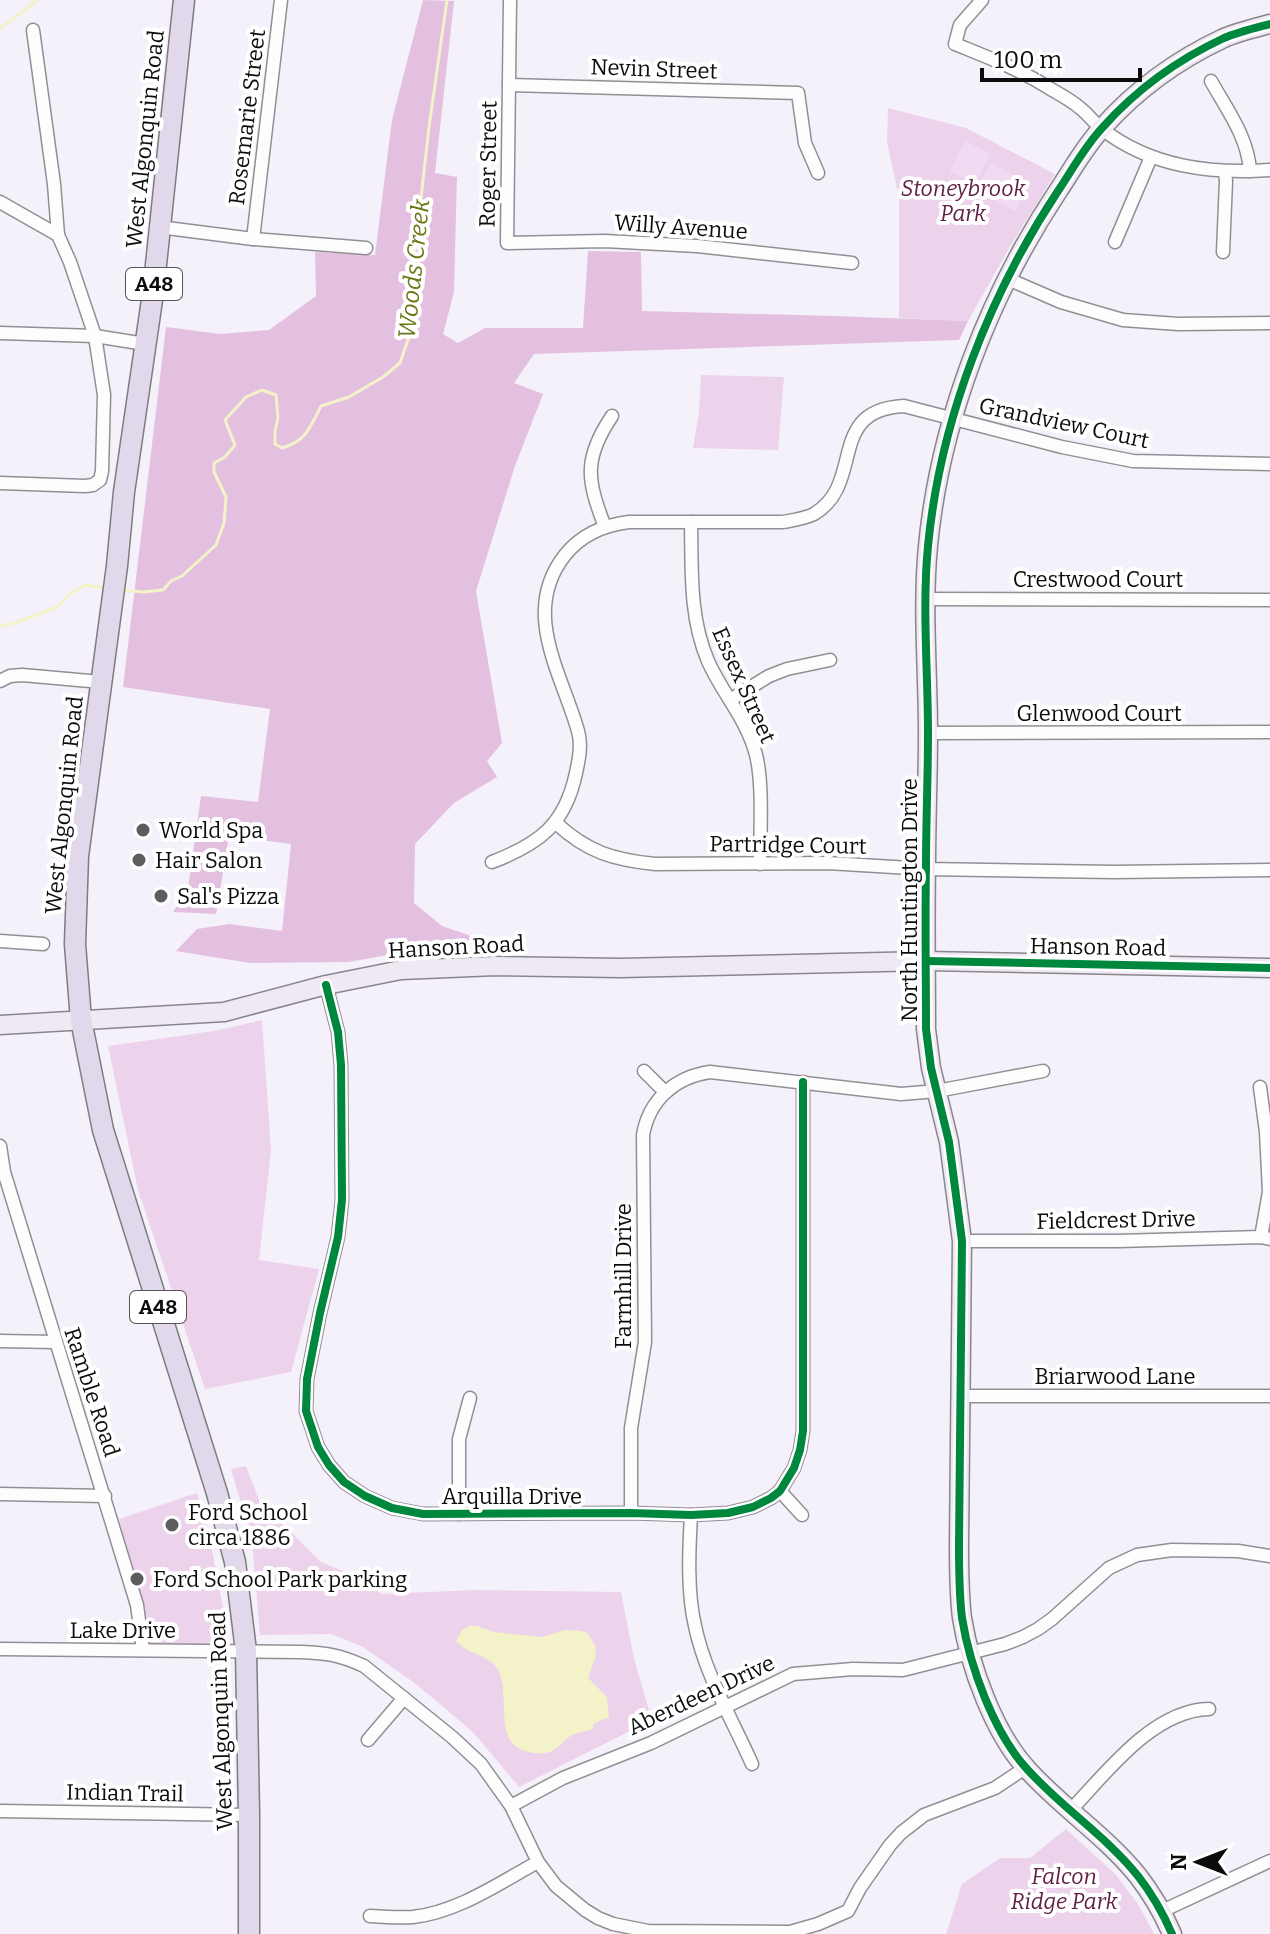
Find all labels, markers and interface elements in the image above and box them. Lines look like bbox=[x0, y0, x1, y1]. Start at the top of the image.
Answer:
street label: Rosemarie Street bbox=[223, 28, 271, 206]
street label: West Algonquin Road bbox=[120, 29, 170, 249]
scale bar bbox=[982, 32, 1140, 82]
text: 100 m bbox=[994, 46, 1062, 74]
street label: Nevin Street bbox=[590, 53, 718, 85]
street label: Roger Street bbox=[473, 100, 503, 228]
park label: Stoneybrook Park bbox=[901, 175, 1026, 227]
water label: Woods Creek bbox=[393, 197, 435, 340]
street label: Willy Avenue bbox=[613, 209, 749, 245]
road number: A48 bbox=[126, 268, 182, 300]
street label: Grandview Court bbox=[977, 392, 1151, 454]
street label: Crestwood Court bbox=[1013, 566, 1183, 593]
street label: Essex Street bbox=[706, 623, 782, 747]
street label: West Algonquin Road bbox=[39, 695, 89, 915]
street label: Glenwood Court bbox=[1016, 700, 1182, 727]
street label: North Huntington Drive bbox=[896, 778, 923, 1022]
place label: World Spa bbox=[159, 817, 263, 844]
marker: World Spa bbox=[134, 821, 152, 839]
street label: Partridge Court bbox=[709, 830, 867, 860]
place label: Hair Salon bbox=[155, 847, 263, 874]
marker: Hair Salon bbox=[130, 851, 148, 869]
place label: Sal's Pizza bbox=[177, 883, 279, 910]
marker: Sal's Pizza bbox=[152, 887, 170, 905]
street label: Hanson Road bbox=[387, 930, 525, 964]
street label: Hanson Road bbox=[1030, 932, 1166, 962]
street label: Farmhill Drive bbox=[610, 1203, 637, 1349]
street label: Fieldcrest Drive bbox=[1036, 1205, 1196, 1235]
road number: A48 bbox=[130, 1291, 186, 1323]
street label: Ramble Road bbox=[58, 1324, 126, 1460]
street label: Briarwood Lane bbox=[1034, 1363, 1196, 1390]
street label: Arquilla Drive bbox=[442, 1483, 582, 1510]
place label: Ford School circa 1886 bbox=[188, 1499, 308, 1551]
marker: Ford School circa 1886 bbox=[163, 1516, 181, 1534]
place label: Ford School Park parking bbox=[153, 1566, 407, 1593]
marker: Ford School Park parking bbox=[128, 1570, 146, 1588]
street label: West Algonquin Road bbox=[204, 1611, 238, 1831]
street label: Lake Drive bbox=[70, 1617, 176, 1644]
street label: Aberdeen Drive bbox=[623, 1649, 779, 1741]
street label: Indian Trail bbox=[66, 1778, 184, 1808]
north arrow bbox=[1158, 1822, 1238, 1902]
text: N bbox=[1165, 1853, 1192, 1870]
park label: Falcon Ridge Park bbox=[1011, 1863, 1118, 1915]

